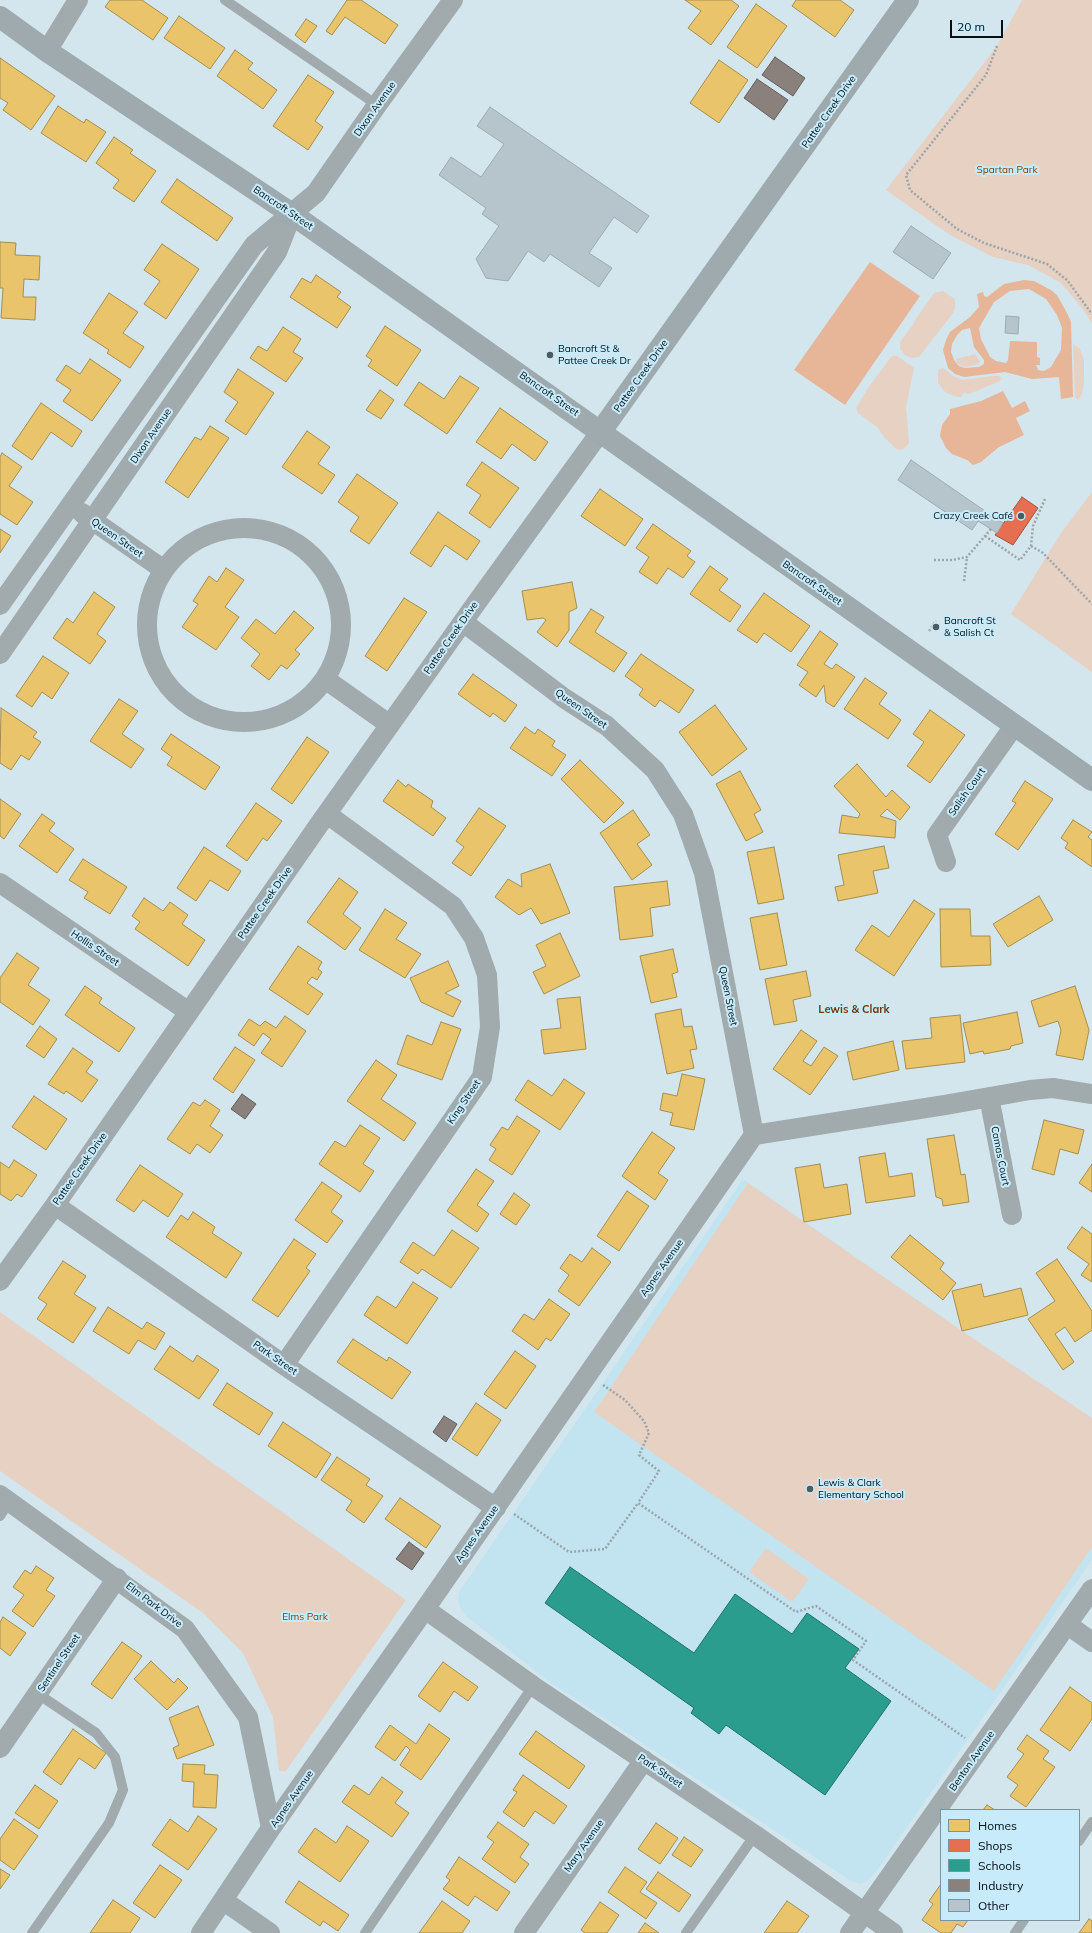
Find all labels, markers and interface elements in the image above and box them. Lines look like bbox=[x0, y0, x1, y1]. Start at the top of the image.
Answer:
scale bar bbox=[952, 12, 1005, 38]
text: 20 m bbox=[957, 19, 985, 34]
street label: Pattee Creek Drive bbox=[799, 73, 859, 151]
street label: Dixon Avenue bbox=[352, 79, 398, 139]
park label: Spartan Park bbox=[976, 164, 1038, 176]
street label: Bancroft Street bbox=[251, 184, 315, 232]
street label: Pattee Creek Drive bbox=[611, 337, 671, 415]
place label: Bancroft St & Pattee Creek Dr bbox=[558, 343, 631, 366]
marker: Bancroft St & Pattee Creek Dr bbox=[545, 350, 555, 360]
street label: Bancroft Street bbox=[517, 369, 581, 419]
street label: Dixon Avenue bbox=[128, 406, 174, 466]
place label: Crazy Creek Café bbox=[933, 510, 1013, 522]
marker: Crazy Creek Café bbox=[1016, 511, 1026, 521]
street label: Queen Street bbox=[89, 516, 145, 560]
street label: Bancroft Street bbox=[780, 558, 844, 608]
street label: Pattee Creek Drive bbox=[421, 599, 481, 677]
place label: Bancroft St & Salish Ct bbox=[944, 615, 996, 638]
marker: Bancroft St & Salish Ct bbox=[931, 622, 941, 632]
street label: Queen Street bbox=[553, 687, 609, 731]
street label: Salish Court bbox=[946, 766, 988, 818]
street label: Pattee Creek Drive bbox=[235, 864, 295, 942]
street label: Hollis Street bbox=[69, 927, 121, 969]
street label: Queen Street bbox=[716, 965, 740, 1027]
district label: Lewis & Clark bbox=[818, 1003, 890, 1017]
street label: King Street bbox=[445, 1078, 483, 1126]
street label: Camas Court bbox=[988, 1125, 1012, 1187]
street label: Pattee Creek Drive bbox=[50, 1130, 110, 1208]
street label: Agnes Avenue bbox=[638, 1237, 686, 1299]
street label: Park Street bbox=[251, 1338, 299, 1378]
place label: Lewis & Clark Elementary School bbox=[818, 1477, 904, 1500]
marker: Lewis & Clark Elementary School bbox=[805, 1484, 815, 1494]
street label: Agnes Avenue bbox=[453, 1503, 501, 1565]
street label: Elm Park Drive bbox=[123, 1580, 185, 1630]
park label: Elms Park bbox=[282, 1611, 328, 1623]
street label: Sentinel Street bbox=[35, 1632, 83, 1694]
street label: Benton Avenue bbox=[947, 1729, 997, 1793]
street label: Park Street bbox=[635, 1752, 685, 1790]
street label: Agnes Avenue bbox=[268, 1768, 316, 1830]
legend bbox=[940, 1809, 1080, 1921]
street label: Mary Avenue bbox=[562, 1817, 606, 1875]
text: Homes bbox=[978, 1818, 1017, 1833]
text: Shops bbox=[978, 1838, 1013, 1853]
text: Schools bbox=[978, 1858, 1021, 1873]
text: Industry bbox=[978, 1878, 1023, 1893]
text: Other bbox=[978, 1898, 1009, 1913]

